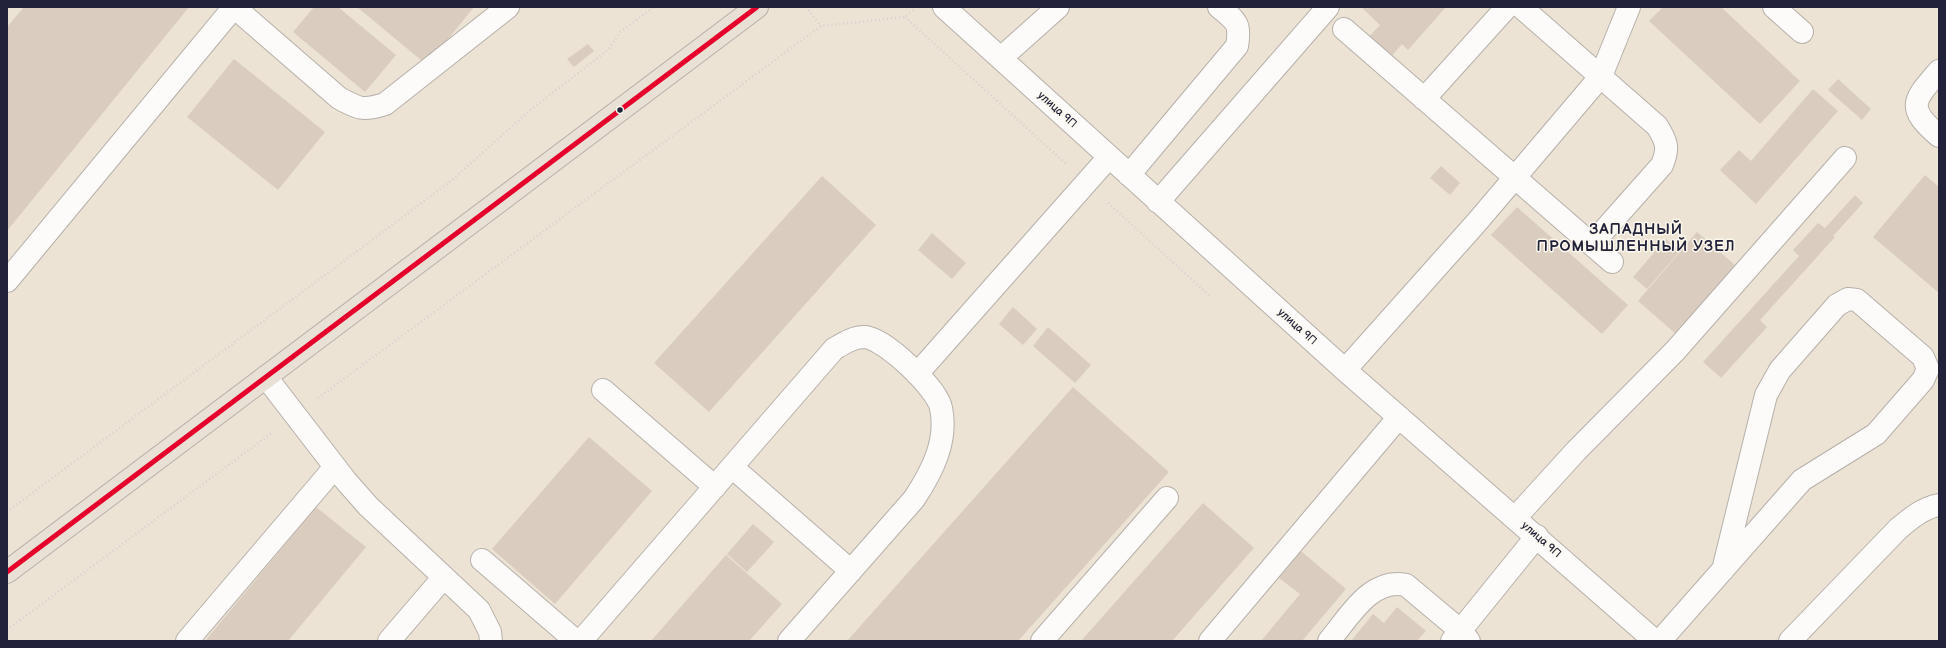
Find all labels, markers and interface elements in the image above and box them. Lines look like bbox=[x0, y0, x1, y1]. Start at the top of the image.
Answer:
street label: улица 9П bbox=[1035, 89, 1079, 131]
unlabelled marker bbox=[615, 105, 625, 115]
district label: ЗАПАДНЫЙ ПРОМЫШЛЕННЫЙ УЗЕЛ bbox=[1537, 221, 1735, 256]
street label: улица 9П bbox=[1275, 306, 1319, 348]
street label: улица 9П bbox=[1519, 519, 1563, 561]

